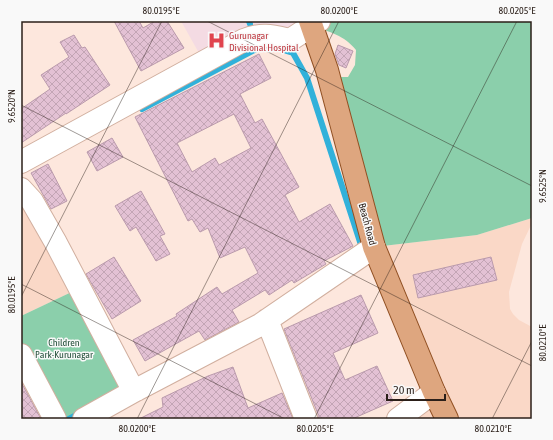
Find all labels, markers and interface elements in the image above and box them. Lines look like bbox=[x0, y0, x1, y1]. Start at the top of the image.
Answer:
text: 80.0195°E bbox=[143, 5, 180, 16]
text: 80.0200°E bbox=[321, 5, 358, 16]
text: 80.0205°E bbox=[499, 5, 536, 16]
place label: Gurunagar Divisional Hospital bbox=[229, 30, 299, 53]
hospital icon: Gurunagar Divisional Hospital bbox=[206, 31, 226, 51]
text: 9.6520°N bbox=[6, 89, 17, 123]
text: 9.6525°N bbox=[537, 169, 548, 203]
street label: Beach Road bbox=[357, 202, 378, 247]
text: 80.0195°E bbox=[6, 276, 17, 314]
text: 80.0210°E bbox=[537, 324, 548, 362]
park label: Children Park-Kurunagar bbox=[35, 337, 94, 360]
scale bar bbox=[387, 376, 445, 402]
text: 20 m bbox=[393, 383, 415, 397]
text: 80.0200°E bbox=[119, 423, 156, 434]
text: 80.0205°E bbox=[297, 423, 334, 434]
text: 80.0210°E bbox=[475, 423, 512, 434]

